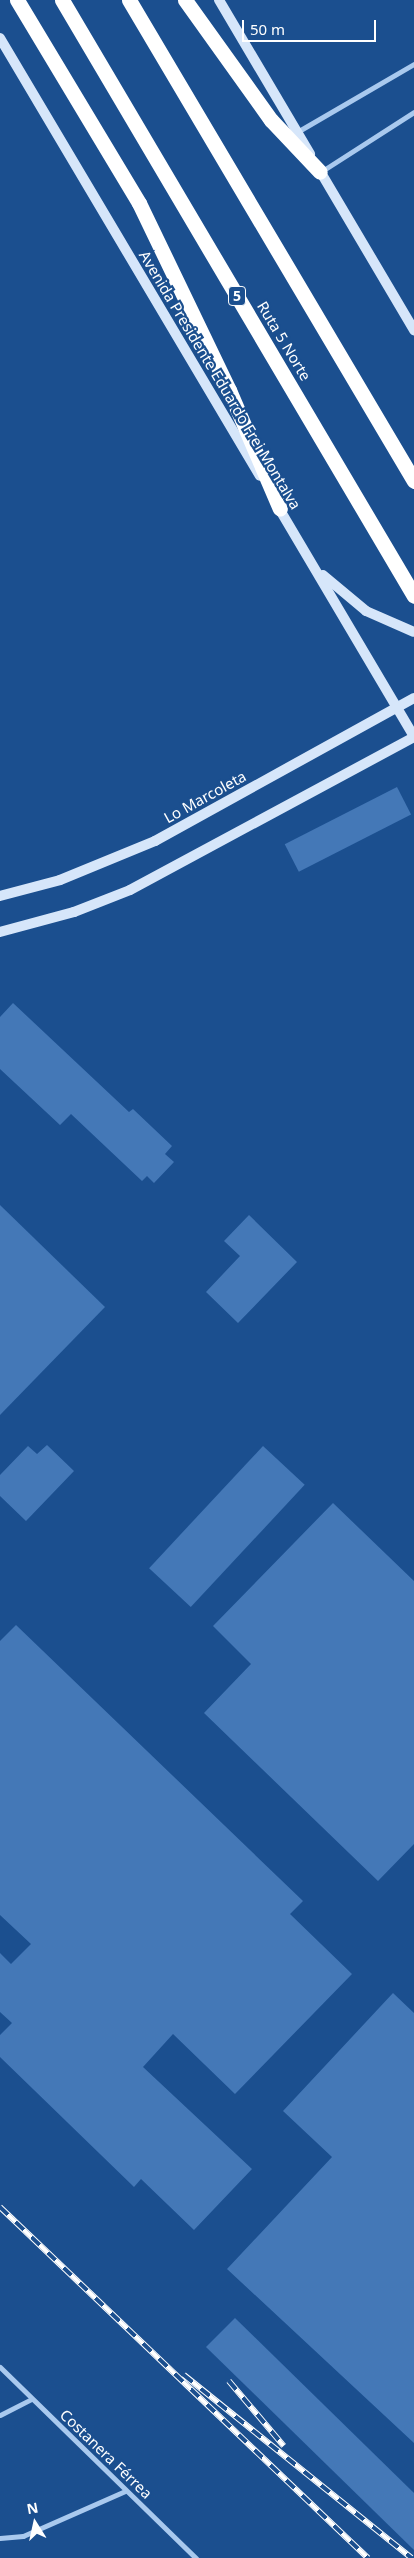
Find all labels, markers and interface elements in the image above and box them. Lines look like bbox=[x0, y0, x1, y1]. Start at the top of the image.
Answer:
scale bar bbox=[244, 10, 378, 42]
text: 50 m bbox=[250, 19, 285, 39]
street label: Avenida Presidente Eduardo Frei Montalva bbox=[135, 247, 305, 513]
road number: 5 bbox=[227, 284, 247, 308]
street label: Ruta 5 Norte bbox=[253, 298, 315, 384]
street label: Lo Marcoleta bbox=[161, 767, 249, 827]
street label: Costanera Férrea bbox=[56, 2406, 156, 2502]
text: N bbox=[25, 2497, 40, 2518]
north arrow bbox=[10, 2498, 60, 2548]

